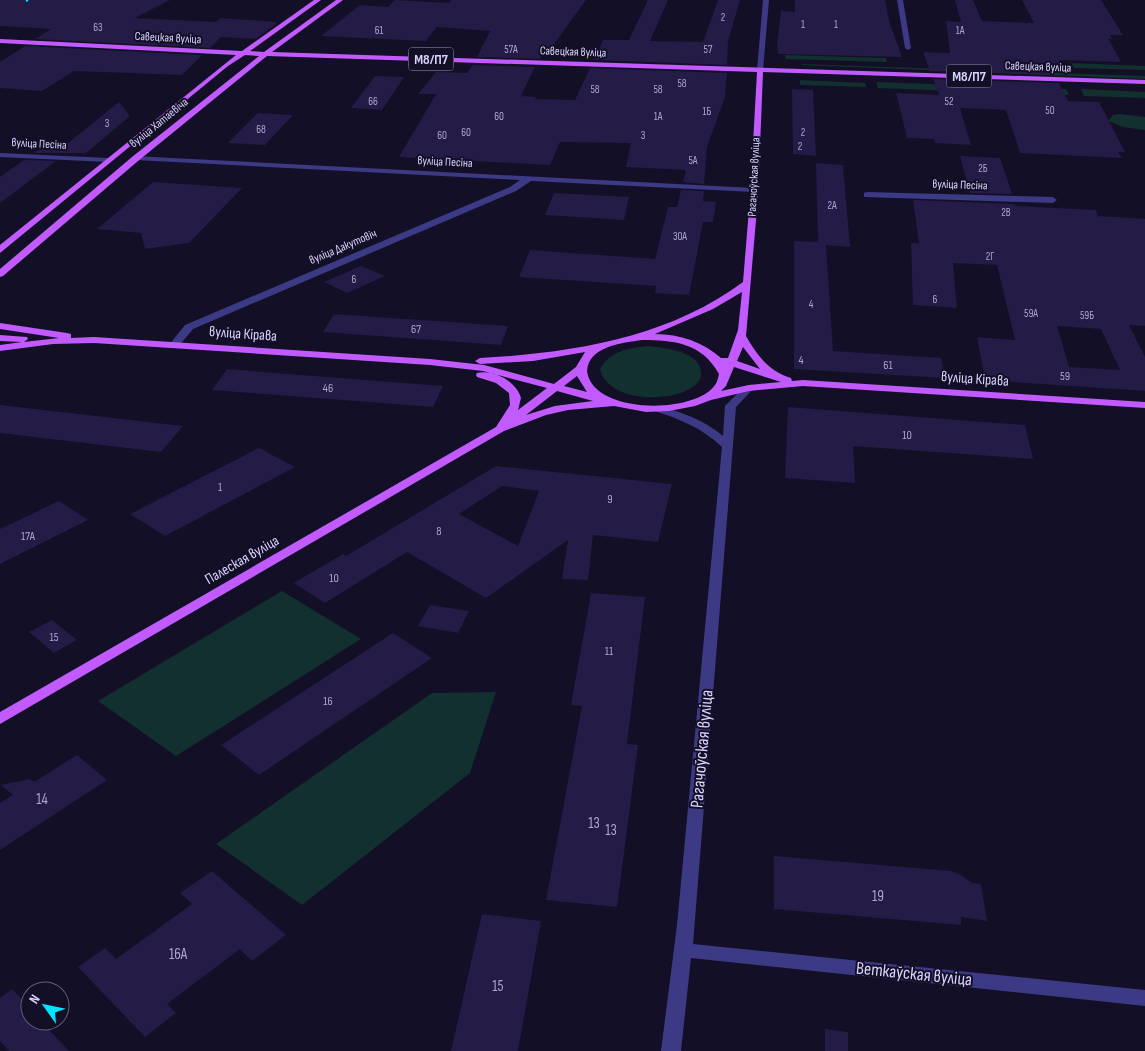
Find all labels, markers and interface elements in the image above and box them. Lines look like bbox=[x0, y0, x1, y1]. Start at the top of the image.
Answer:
house number: 2 bbox=[721, 11, 726, 24]
house number: 1 bbox=[801, 18, 805, 31]
house number: 1 bbox=[834, 18, 838, 31]
house number: 63 bbox=[93, 21, 103, 34]
house number: 61 bbox=[375, 24, 383, 37]
house number: 1А bbox=[956, 24, 965, 37]
street label: Савецкая вуліца bbox=[134, 29, 202, 47]
house number: 57А bbox=[504, 43, 518, 56]
street label: Савецкая вуліца bbox=[539, 43, 607, 61]
house number: 57 bbox=[704, 43, 713, 56]
road number: М8/П7 bbox=[408, 48, 454, 70]
street label: Савецкая вуліца bbox=[1004, 58, 1072, 76]
road number: М8/П7 bbox=[946, 64, 992, 88]
house number: 58 bbox=[677, 77, 687, 90]
house number: 58 bbox=[590, 83, 600, 96]
house number: 58 bbox=[653, 83, 663, 96]
street label: вуліца Хатаевіча bbox=[127, 95, 192, 151]
house number: 66 bbox=[368, 95, 378, 108]
house number: 52 bbox=[945, 95, 954, 108]
house number: 50 bbox=[1045, 104, 1055, 117]
house number: 1Б bbox=[703, 105, 712, 118]
house number: 60 bbox=[494, 110, 504, 123]
house number: 1А bbox=[654, 110, 663, 123]
house number: 3 bbox=[105, 117, 110, 130]
house number: 68 bbox=[256, 123, 266, 136]
house number: 60 bbox=[461, 126, 471, 139]
house number: 2 bbox=[801, 126, 806, 139]
house number: 60 bbox=[437, 129, 447, 142]
house number: 3 bbox=[641, 129, 646, 142]
street label: вуліца Песіна bbox=[11, 135, 67, 153]
street label: Рагачоўская вуліца bbox=[744, 137, 764, 217]
house number: 2 bbox=[798, 140, 803, 153]
street label: вуліца Песіна bbox=[417, 153, 473, 171]
house number: 5А bbox=[688, 154, 698, 167]
house number: 2Б bbox=[978, 162, 988, 175]
street label: вуліца Песіна bbox=[932, 177, 988, 193]
house number: 2А bbox=[827, 199, 837, 212]
house number: 2В bbox=[1001, 206, 1011, 219]
street label: вуліца Дакутовіч bbox=[307, 226, 379, 268]
house number: 30А bbox=[673, 230, 687, 243]
house number: 2Г bbox=[986, 250, 994, 263]
house number: 6 bbox=[352, 273, 357, 286]
house number: 6 bbox=[933, 293, 938, 306]
house number: 4 bbox=[809, 298, 814, 311]
house number: 59А bbox=[1024, 307, 1038, 320]
house number: 59Б bbox=[1080, 309, 1094, 322]
street label: вуліца Кірава bbox=[208, 322, 278, 346]
house number: 67 bbox=[411, 322, 421, 337]
house number: 4 bbox=[798, 353, 804, 368]
house number: 61 bbox=[883, 358, 894, 373]
street label: вуліца Кірава bbox=[940, 367, 1010, 391]
house number: 59 bbox=[1060, 369, 1070, 384]
house number: 46 bbox=[323, 381, 333, 396]
house number: 10 bbox=[902, 428, 912, 443]
house number: 1 bbox=[218, 480, 223, 495]
house number: 9 bbox=[607, 492, 613, 507]
house number: 8 bbox=[436, 524, 442, 539]
house number: 17А bbox=[21, 529, 36, 544]
street label: Палеская вуліца bbox=[202, 531, 283, 589]
house number: 10 bbox=[329, 571, 339, 586]
house number: 15 bbox=[49, 630, 59, 645]
house number: 11 bbox=[605, 644, 614, 659]
street label: Рагачоўская вуліца bbox=[686, 689, 718, 809]
house number: 16 bbox=[323, 694, 333, 709]
house number: 14 bbox=[36, 790, 48, 809]
house number: 13 bbox=[588, 814, 600, 833]
house number: 13 bbox=[605, 821, 617, 840]
house number: 19 bbox=[872, 887, 884, 906]
house number: 16А bbox=[169, 945, 188, 964]
street label: Веткаўская вуліца bbox=[855, 957, 973, 991]
house number: 15 bbox=[492, 977, 504, 996]
north arrow bbox=[20, 981, 70, 1031]
text: N bbox=[25, 991, 44, 1007]

